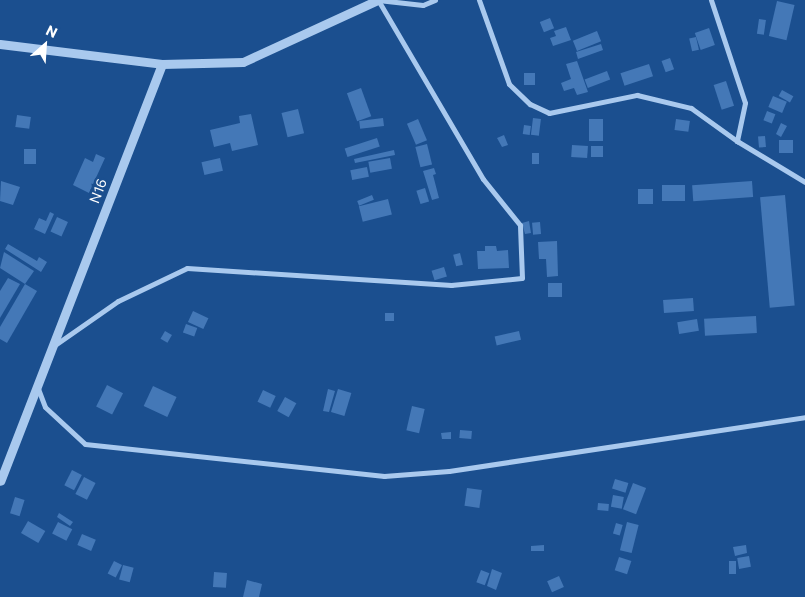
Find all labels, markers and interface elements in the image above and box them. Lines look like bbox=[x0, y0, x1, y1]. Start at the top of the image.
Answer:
north arrow bbox=[20, 20, 70, 70]
text: N bbox=[43, 21, 60, 41]
street label: N16 bbox=[86, 176, 110, 206]

